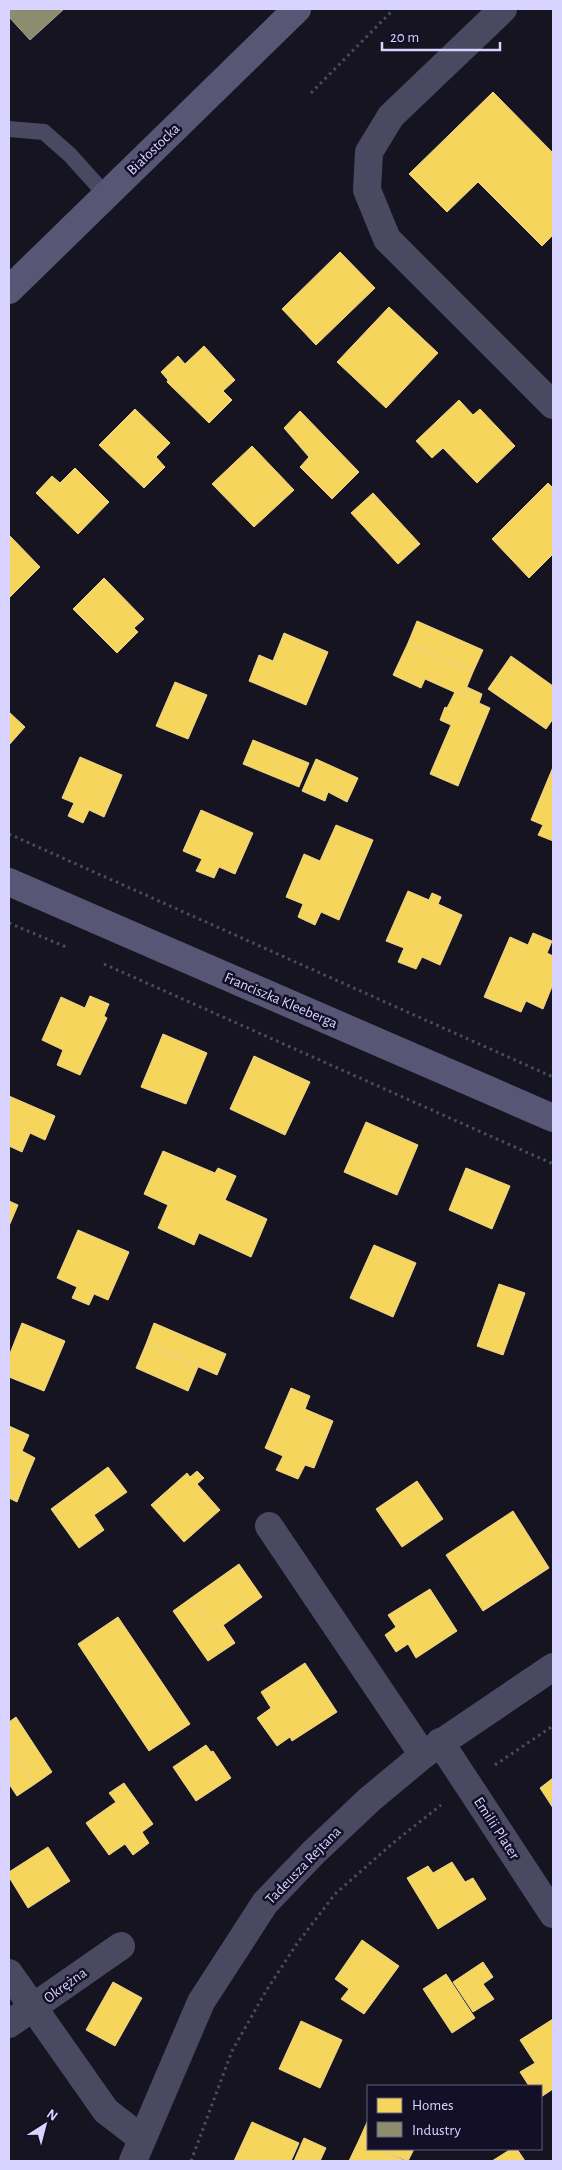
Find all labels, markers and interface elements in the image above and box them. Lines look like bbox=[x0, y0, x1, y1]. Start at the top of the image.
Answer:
scale bar bbox=[382, 20, 500, 52]
text: 20 m bbox=[390, 30, 419, 45]
street label: Białostocka bbox=[124, 121, 183, 178]
street label: Franciszka Kleeberga bbox=[222, 970, 340, 1031]
street label: Emilii Plater bbox=[471, 1794, 522, 1862]
street label: Tadeusza Rejtana bbox=[263, 1824, 344, 1907]
street label: Okrężna bbox=[41, 1965, 90, 2006]
legend bbox=[367, 2085, 542, 2150]
text: Homes bbox=[412, 2098, 454, 2113]
north arrow bbox=[20, 2100, 70, 2150]
text: N bbox=[44, 2107, 60, 2124]
text: Industry bbox=[412, 2123, 461, 2138]

